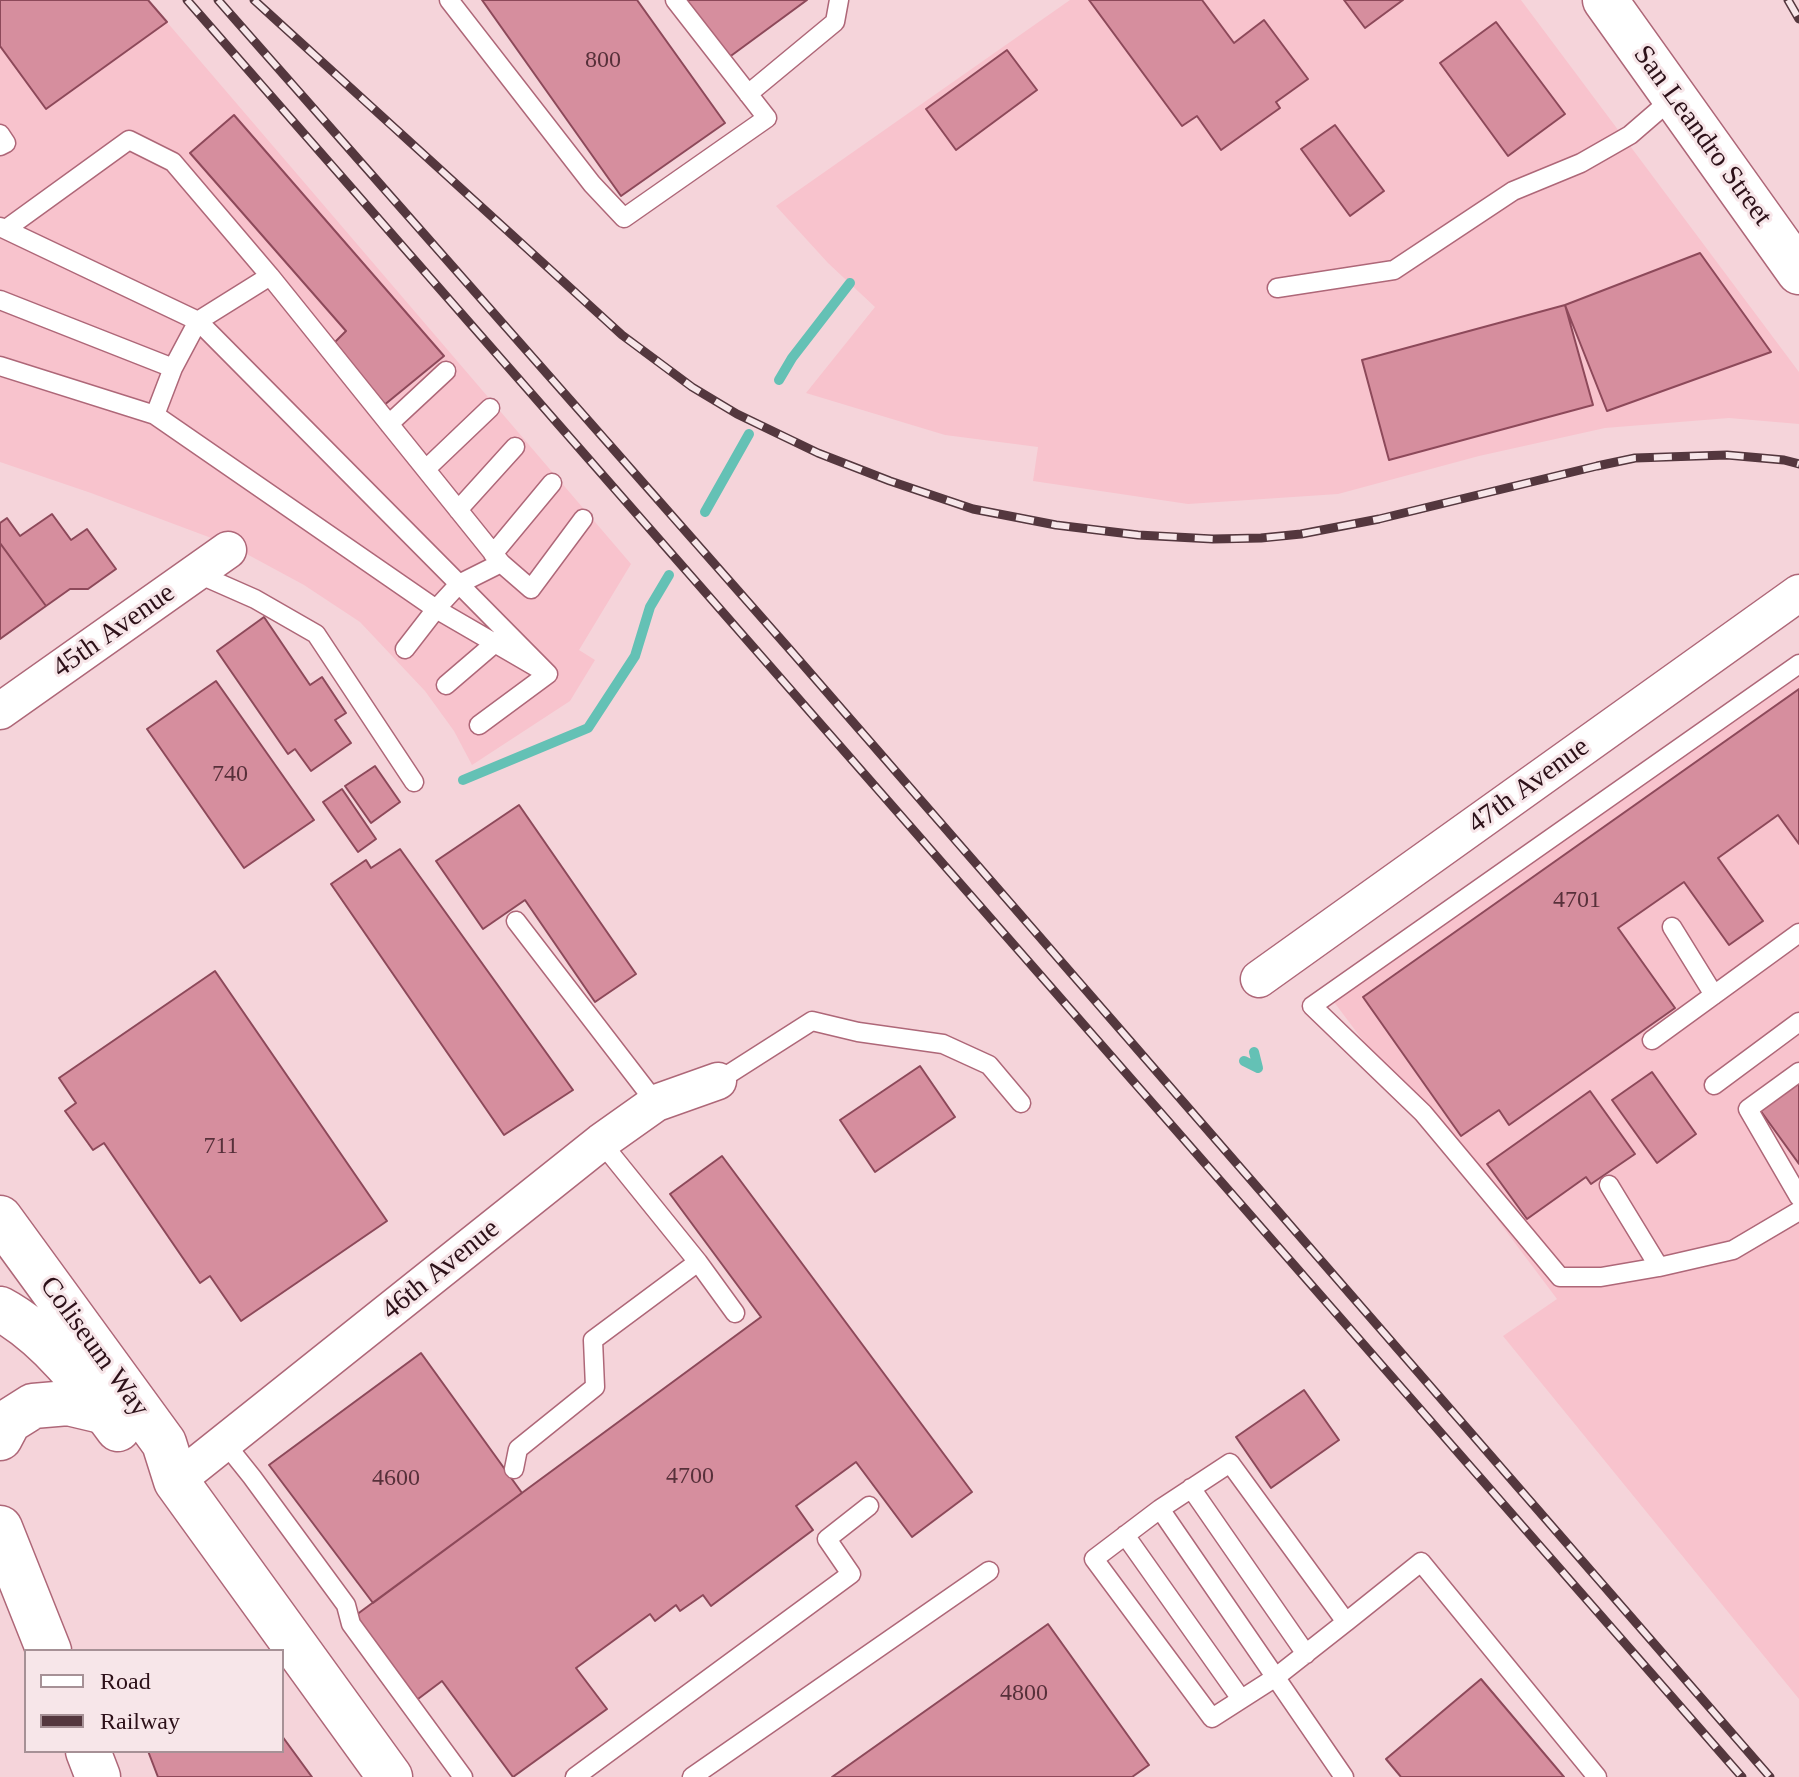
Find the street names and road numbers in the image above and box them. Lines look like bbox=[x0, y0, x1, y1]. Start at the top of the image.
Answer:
street label: San Leandro Street bbox=[1625, 39, 1779, 233]
street label: 45th Avenue bbox=[46, 577, 182, 685]
street label: 47th Avenue bbox=[1462, 731, 1596, 841]
street label: 46th Avenue bbox=[375, 1212, 507, 1328]
street label: Coliseum Way bbox=[32, 1270, 156, 1424]

